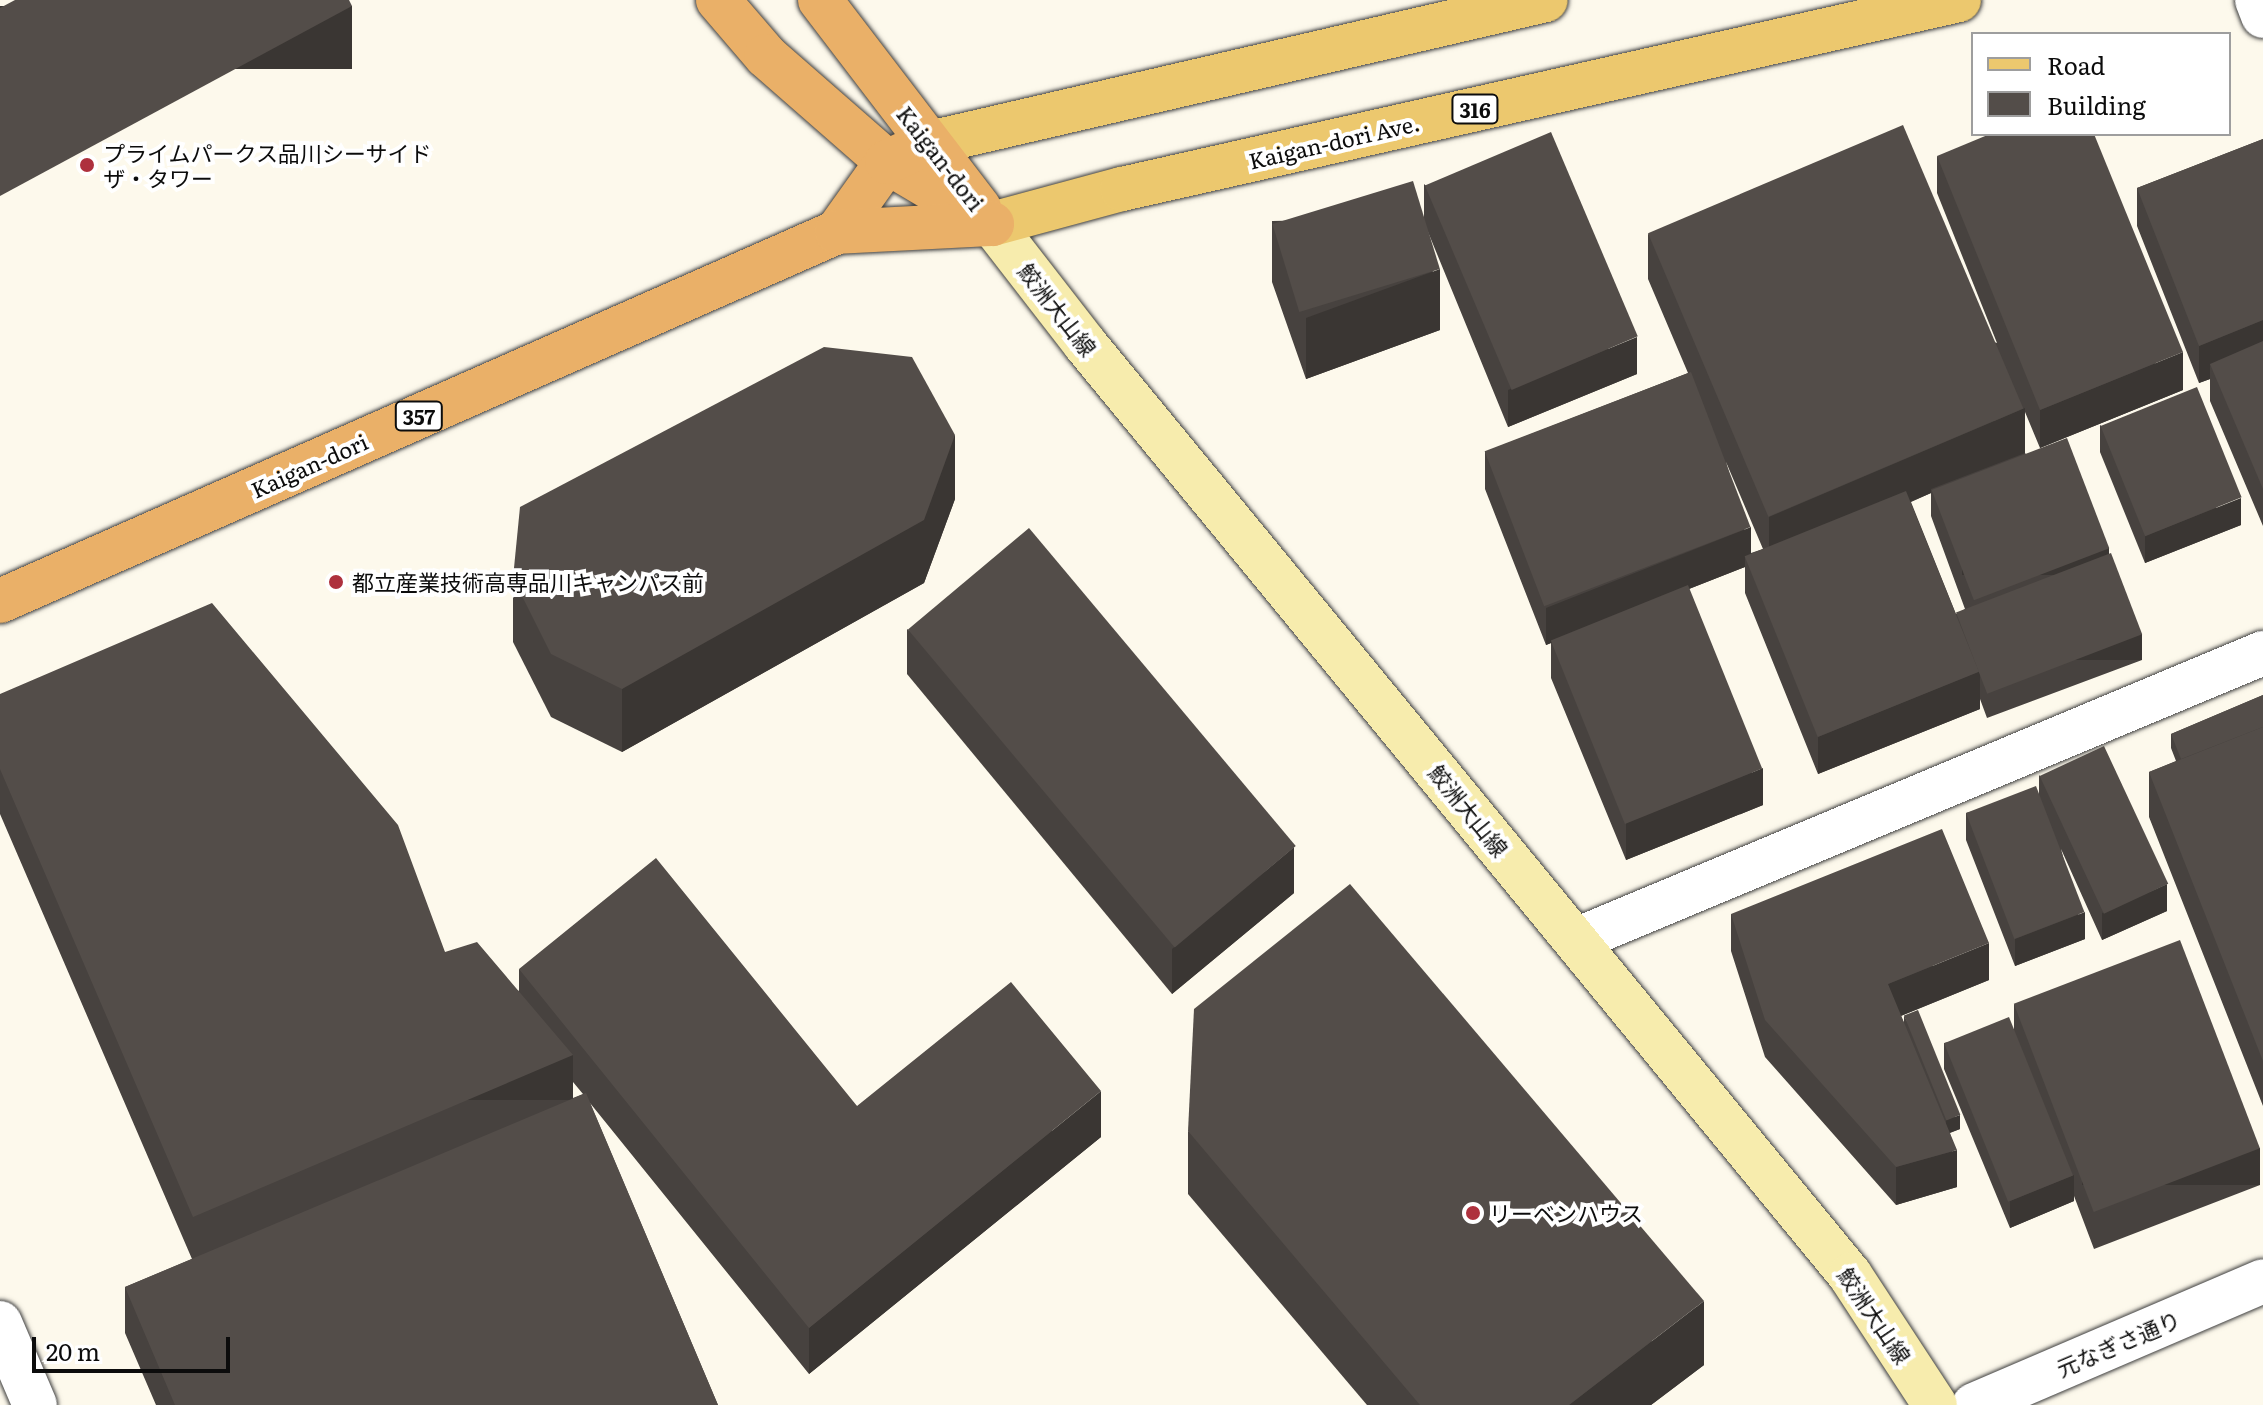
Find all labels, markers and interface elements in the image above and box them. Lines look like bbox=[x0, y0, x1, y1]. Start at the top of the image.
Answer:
legend bbox=[1971, 32, 2231, 136]
text: Road bbox=[2047, 47, 2105, 82]
text: Building bbox=[2047, 87, 2146, 122]
road number: 316 bbox=[1451, 93, 1499, 125]
street label: Kaigan-dori bbox=[892, 101, 990, 215]
street label: Kaigan-dori Ave. bbox=[1246, 108, 1422, 174]
place label: プライムパークス品川シーサイド ザ・タワー bbox=[103, 139, 433, 190]
marker: プライムパークス品川シーサイド ザ・タワー bbox=[78, 156, 96, 174]
street label: 鮫洲大山線 bbox=[1014, 258, 1102, 360]
road number: 357 bbox=[393, 400, 445, 432]
street label: Kaigan-dori bbox=[246, 427, 372, 503]
place label: 都立産業技術高専品川キャンパス前 bbox=[352, 569, 704, 595]
marker: 都立産業技術高専品川キャンパス前 bbox=[327, 573, 345, 591]
street label: 鮫洲大山線 bbox=[1424, 759, 1514, 861]
place label: リーベンハウス bbox=[1489, 1200, 1643, 1226]
marker: リーベンハウス bbox=[1464, 1204, 1482, 1222]
street label: 鮫洲大山線 bbox=[1833, 1262, 1917, 1368]
street label: 元なぎさ通り bbox=[2052, 1305, 2184, 1381]
scale bar bbox=[36, 1321, 234, 1371]
text: 20 m bbox=[46, 1333, 100, 1368]

